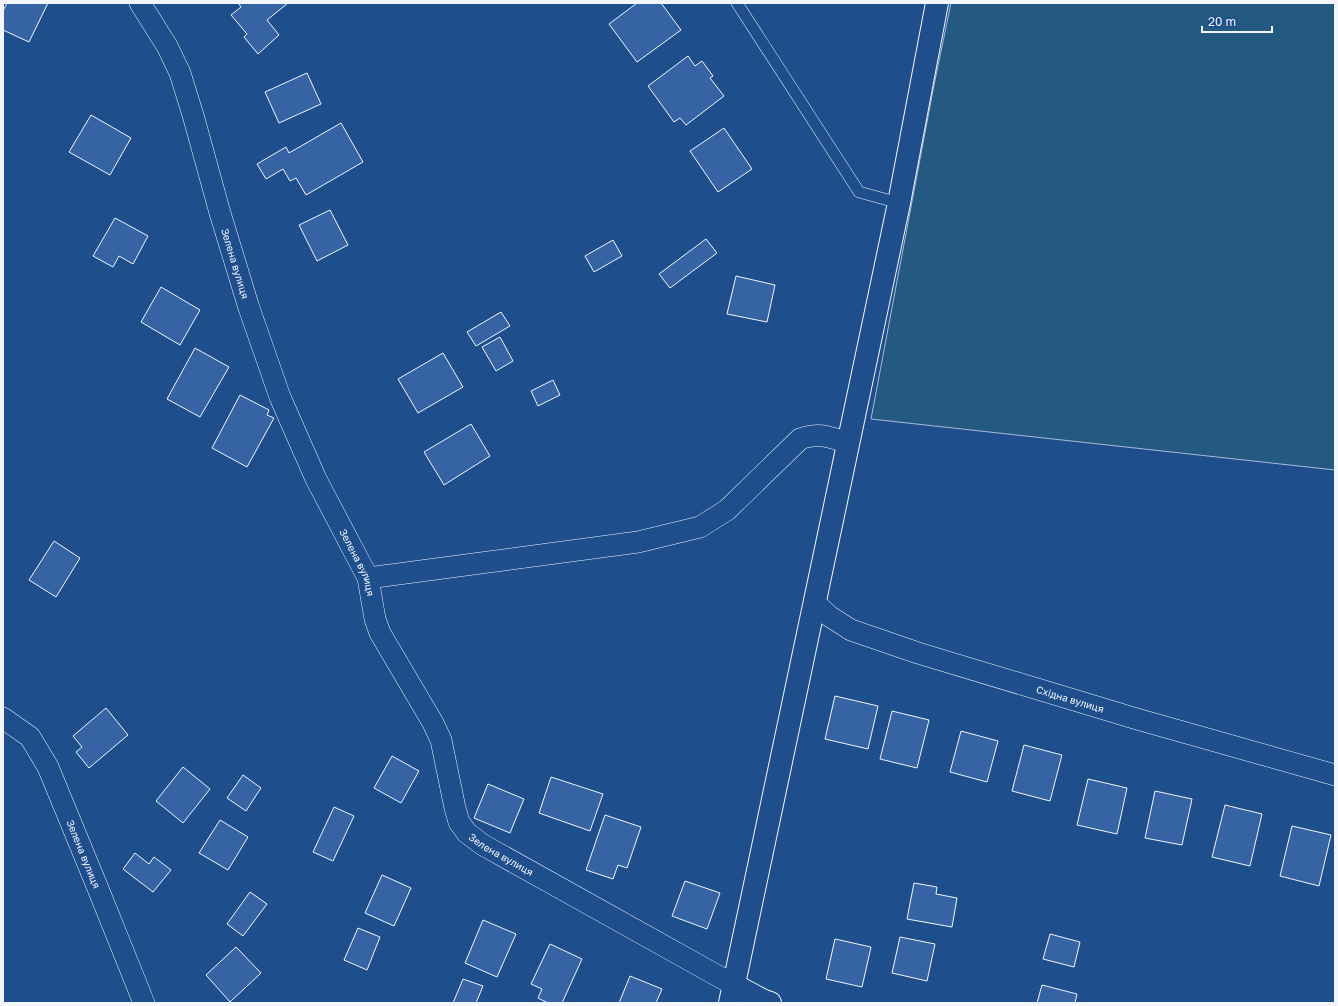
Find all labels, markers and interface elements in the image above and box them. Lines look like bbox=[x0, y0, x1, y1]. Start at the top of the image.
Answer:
scale bar bbox=[1202, 8, 1272, 34]
text: 20 m bbox=[1208, 14, 1236, 29]
street label: Зелена вулиця bbox=[219, 227, 252, 300]
street label: Зелена вулиця bbox=[337, 527, 377, 597]
street label: Східна вулиця bbox=[1035, 683, 1105, 715]
street label: Зелена вулиця bbox=[64, 818, 103, 890]
street label: Зелена вулиця bbox=[467, 831, 536, 878]

